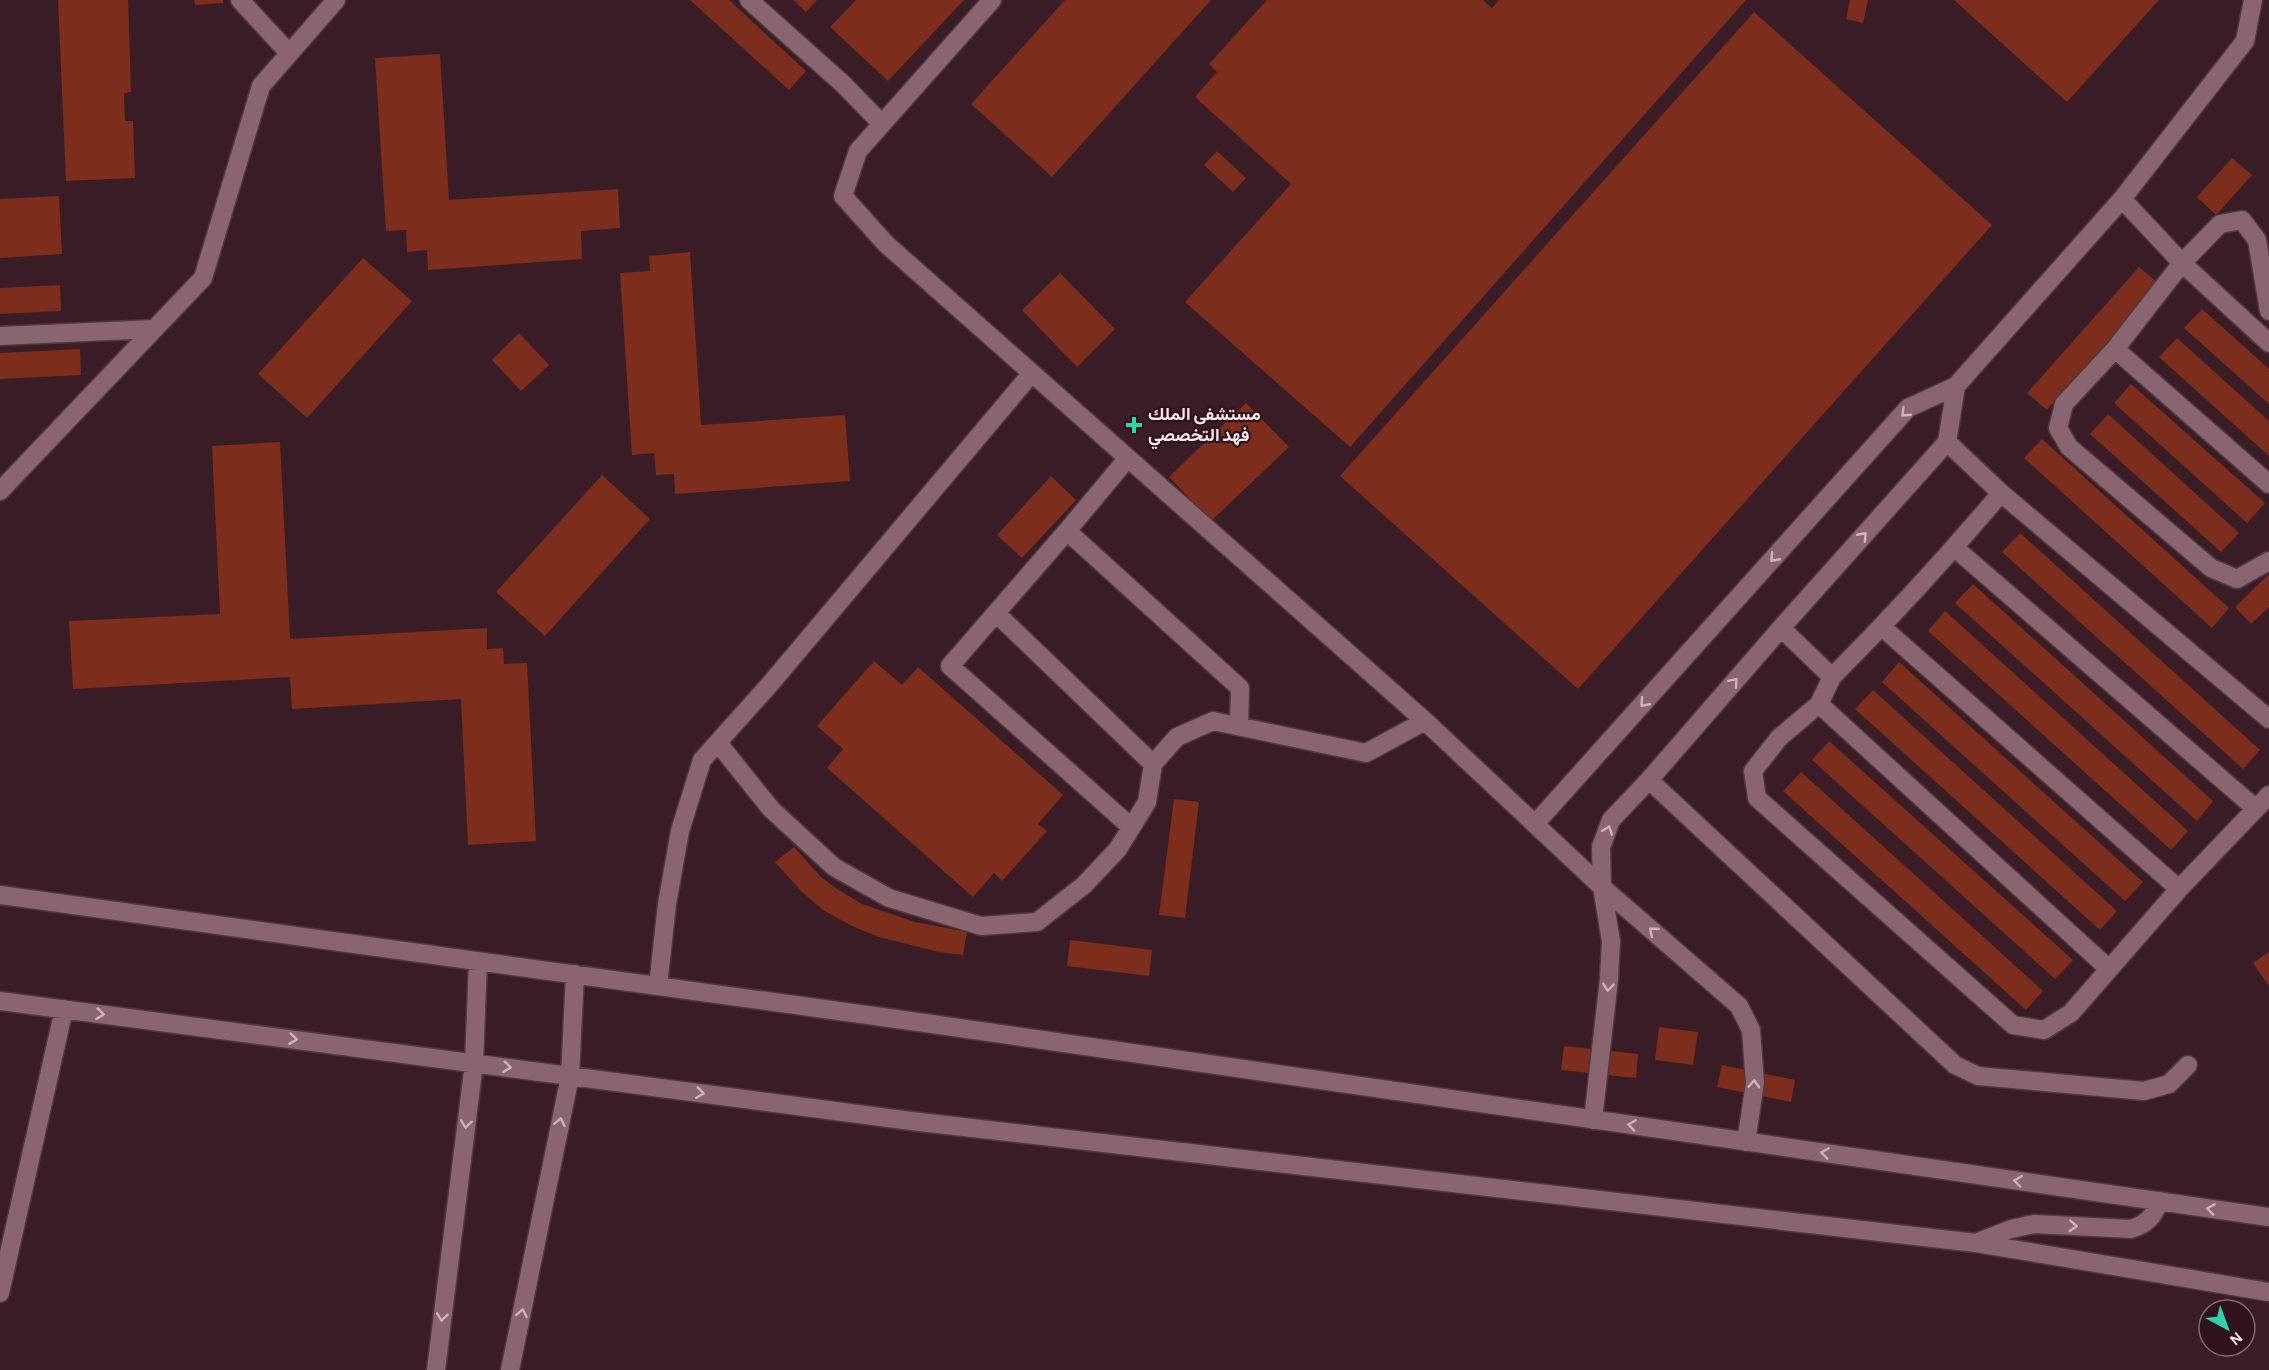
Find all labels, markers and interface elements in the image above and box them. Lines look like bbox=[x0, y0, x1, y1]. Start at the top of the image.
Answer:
place label: مستشفى الملك فهد التخصصي bbox=[1148, 406, 1261, 450]
one-way arrow bbox=[1901, 406, 1912, 417]
marker: مستشفى الملك فهد التخصصي bbox=[1125, 416, 1143, 434]
one-way arrow bbox=[1856, 532, 1867, 543]
one-way arrow bbox=[1770, 551, 1781, 561]
one-way arrow bbox=[1727, 678, 1738, 689]
one-way arrow bbox=[1640, 696, 1651, 707]
one-way arrow bbox=[1601, 825, 1613, 836]
one-way arrow bbox=[1649, 927, 1660, 938]
one-way arrow bbox=[1602, 982, 1615, 991]
one-way arrow bbox=[95, 1007, 104, 1019]
one-way arrow bbox=[288, 1033, 298, 1045]
one-way arrow bbox=[503, 1061, 512, 1073]
one-way arrow bbox=[1747, 1079, 1760, 1088]
one-way arrow bbox=[696, 1086, 705, 1099]
one-way arrow bbox=[553, 1117, 566, 1127]
one-way arrow bbox=[460, 1119, 473, 1128]
one-way arrow bbox=[1627, 1120, 1637, 1132]
one-way arrow bbox=[1820, 1148, 1830, 1160]
one-way arrow bbox=[2013, 1175, 2023, 1187]
one-way arrow bbox=[2206, 1203, 2216, 1215]
one-way arrow bbox=[2069, 1219, 2078, 1232]
north arrow bbox=[2197, 1298, 2257, 1358]
one-way arrow bbox=[515, 1308, 528, 1318]
one-way arrow bbox=[437, 1313, 449, 1322]
text: N bbox=[2227, 1329, 2246, 1348]

